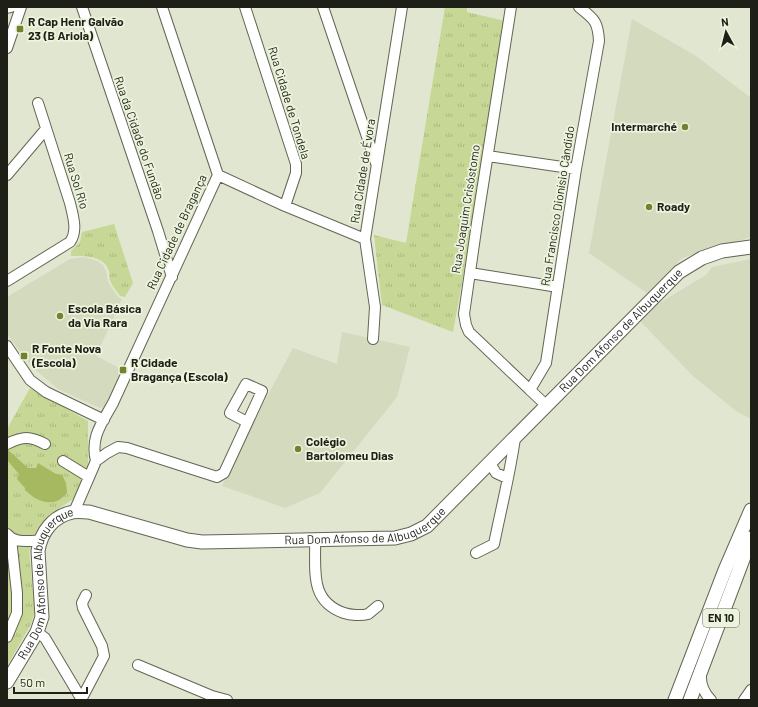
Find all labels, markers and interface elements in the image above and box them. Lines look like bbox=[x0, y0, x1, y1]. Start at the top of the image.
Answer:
north arrow bbox=[706, 12, 746, 52]
place label: R Cap Henr Galvão 23 (B Ariola) bbox=[28, 14, 124, 42]
text: N bbox=[720, 15, 729, 28]
marker: R Cap Henr Galvão 23 (B Ariola) bbox=[15, 24, 25, 34]
street label: Rua Cidade de Tondela bbox=[266, 45, 314, 161]
street label: Rua da Cidade do Fundão bbox=[112, 74, 168, 201]
street label: Rua Cidade de Évora bbox=[347, 117, 377, 224]
place label: Intermarché bbox=[611, 119, 677, 133]
marker: Intermarché bbox=[680, 122, 690, 132]
street label: Rua Francisco Dionísio Cândido bbox=[537, 125, 577, 287]
street label: Rua Joaquim Crisóstomo bbox=[448, 143, 482, 274]
street label: Rua Sol Rio bbox=[62, 151, 92, 210]
street label: Rua Cidade de Bragança bbox=[143, 172, 209, 291]
place label: Roady bbox=[657, 199, 690, 213]
marker: Roady bbox=[644, 202, 654, 212]
street label: Rua Dom Afonso de Albuquerque bbox=[556, 265, 685, 395]
place label: Escola Básica da Via Rara bbox=[68, 301, 141, 329]
marker: Escola Básica da Via Rara bbox=[55, 311, 65, 321]
place label: R Fonte Nova (Escola) bbox=[31, 341, 101, 369]
marker: R Fonte Nova (Escola) bbox=[19, 351, 29, 361]
place label: R Cidade Bragança (Escola) bbox=[131, 355, 229, 383]
marker: R Cidade Bragança (Escola) bbox=[118, 365, 128, 375]
place label: Colégio Bartolomeu Dias bbox=[306, 434, 394, 462]
marker: Colégio Bartolomeu Dias bbox=[293, 444, 303, 454]
street label: Rua Dom Afonso de Albuquerque bbox=[284, 503, 448, 546]
street label: Rua Dom Afonso de Albuquerque bbox=[14, 504, 75, 661]
road number: EN 10 bbox=[703, 609, 739, 627]
scale bar bbox=[14, 669, 87, 695]
text: 50 m bbox=[20, 675, 45, 689]

